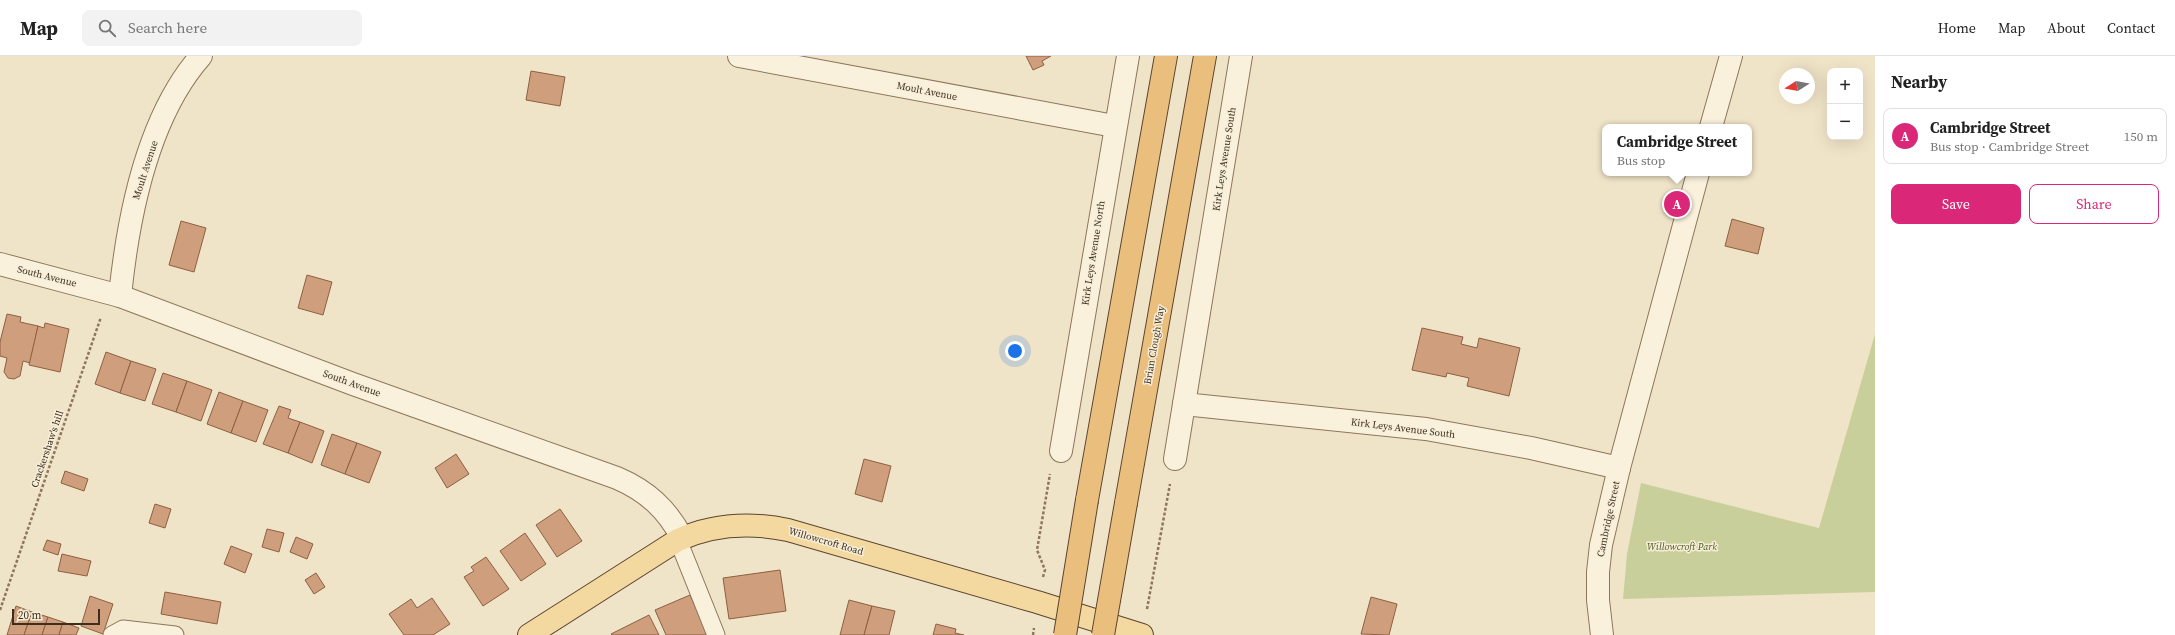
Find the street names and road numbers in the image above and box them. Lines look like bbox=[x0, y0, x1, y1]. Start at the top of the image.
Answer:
street label: Moult Avenue bbox=[896, 79, 958, 103]
street label: Kirk Leys Avenue South bbox=[1209, 106, 1239, 212]
street label: Moult Avenue bbox=[129, 139, 161, 201]
street label: Kirk Leys Avenue North bbox=[1078, 200, 1108, 306]
street label: South Avenue bbox=[16, 262, 78, 290]
street label: Brian Clough Way bbox=[1141, 304, 1167, 385]
street label: South Avenue bbox=[321, 367, 383, 399]
street label: Crackershaw's hill bbox=[28, 409, 66, 489]
street label: Kirk Leys Avenue South bbox=[1350, 415, 1456, 441]
street label: Cambridge Street bbox=[1594, 479, 1623, 558]
street label: Willowcroft Road bbox=[787, 524, 865, 558]

